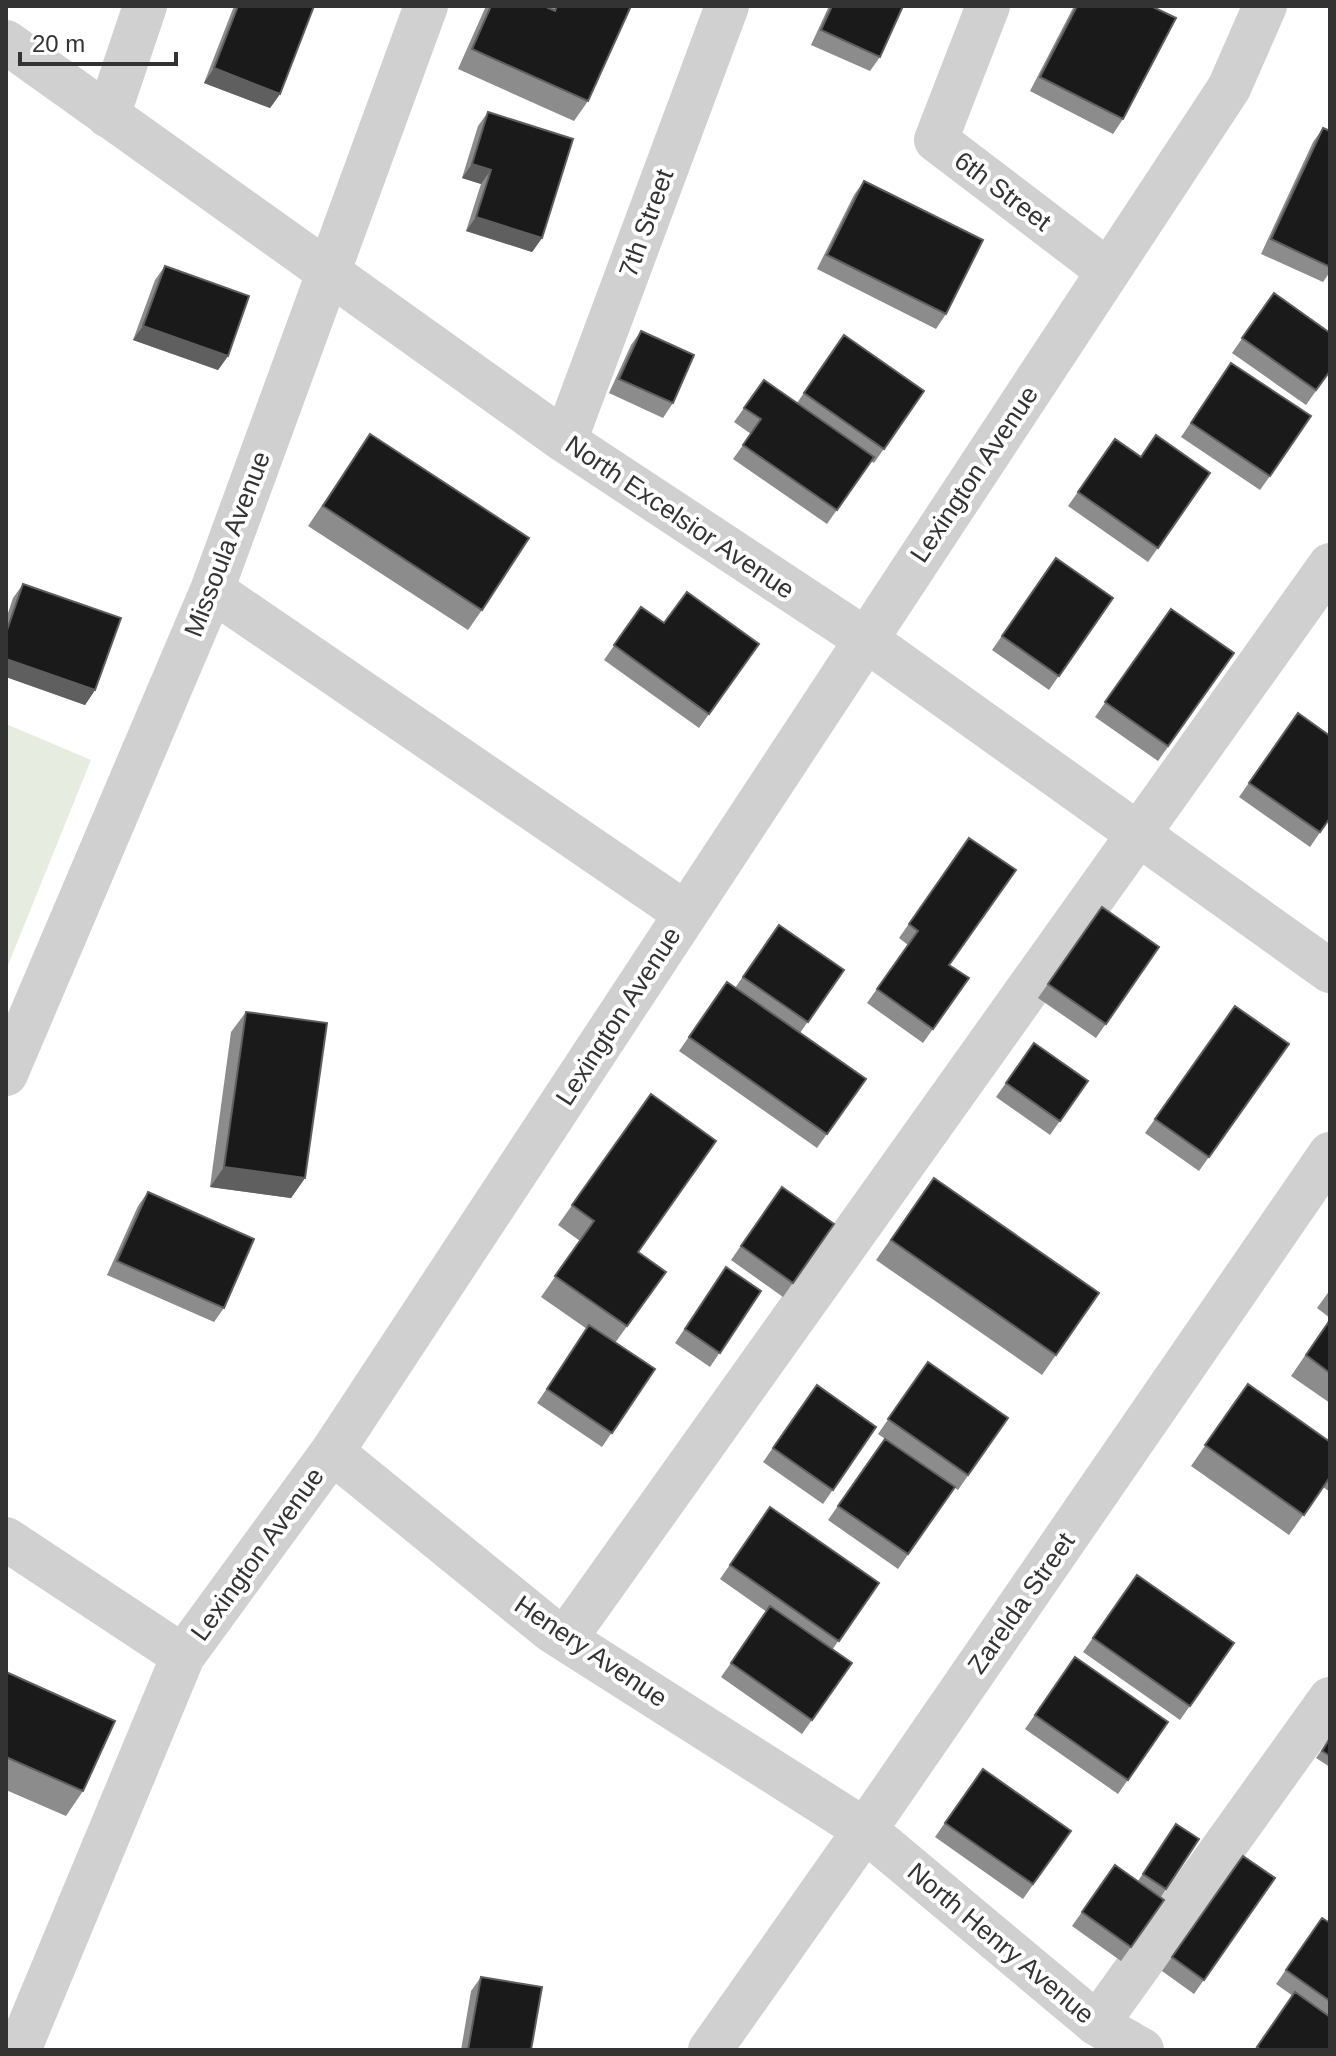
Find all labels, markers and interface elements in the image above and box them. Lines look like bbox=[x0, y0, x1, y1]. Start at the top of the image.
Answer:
scale bar bbox=[20, 16, 176, 66]
text: 20 m bbox=[32, 30, 85, 57]
street label: 6th Street bbox=[949, 145, 1058, 237]
street label: 7th Street bbox=[613, 164, 680, 281]
street label: Lexington Avenue bbox=[904, 380, 1044, 568]
street label: North Excelsior Avenue bbox=[560, 429, 800, 605]
street label: Missoula Avenue bbox=[178, 447, 276, 641]
street label: Lexington Avenue bbox=[549, 921, 687, 1111]
street label: Lexington Avenue bbox=[184, 1462, 330, 1646]
street label: Zarelda Street bbox=[961, 1526, 1081, 1679]
street label: Henery Avenue bbox=[509, 1589, 673, 1713]
street label: North Henry Avenue bbox=[902, 1856, 1100, 2030]

